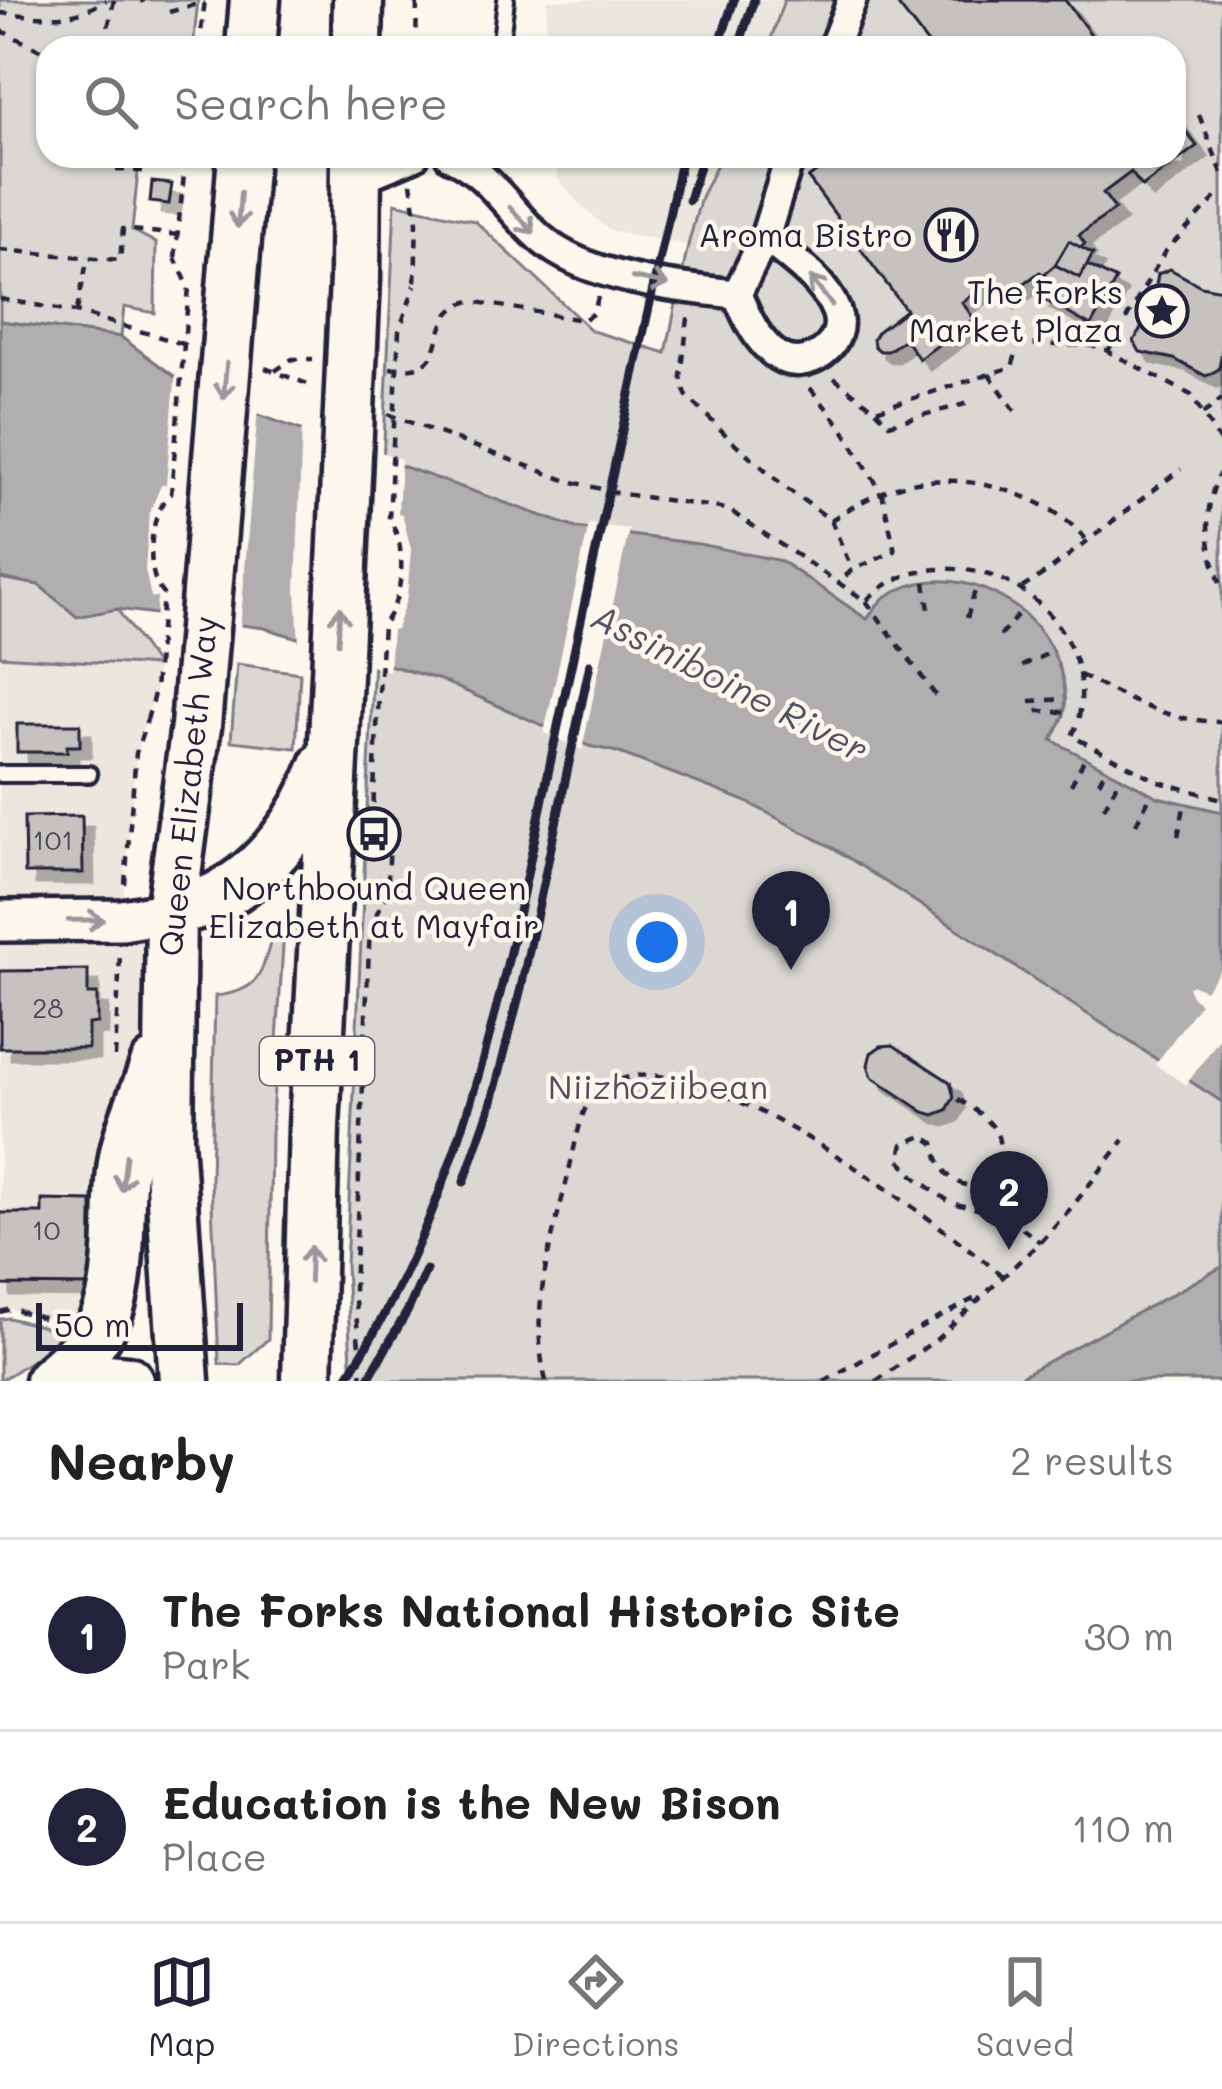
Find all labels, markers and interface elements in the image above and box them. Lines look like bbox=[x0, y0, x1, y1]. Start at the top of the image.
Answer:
search box bbox=[36, 36, 1186, 168]
icon: search bbox=[78, 69, 144, 135]
text: Search here bbox=[174, 73, 448, 131]
one-way arrow bbox=[227, 190, 250, 229]
one-way arrow bbox=[508, 205, 536, 234]
restaurant icon: Aroma Bistro bbox=[923, 207, 979, 263]
place label: Aroma Bistro bbox=[698, 212, 912, 255]
place label: The Forks Market Plaza bbox=[909, 269, 1123, 350]
one-way arrow bbox=[629, 270, 668, 293]
one-way arrow bbox=[809, 275, 835, 307]
place icon: The Forks Market Plaza bbox=[1134, 283, 1190, 339]
one-way arrow bbox=[213, 361, 236, 400]
water label: Assiniboine River bbox=[584, 592, 877, 772]
one-way arrow bbox=[328, 606, 351, 645]
street label: Queen Elizabeth Way bbox=[147, 614, 227, 958]
bus stop icon: Northbound Queen Elizabeth at Mayfair bbox=[346, 806, 402, 862]
house number: 101 bbox=[33, 822, 73, 857]
place label: Northbound Queen Elizabeth at Mayfair bbox=[208, 865, 540, 947]
pin: 1 bbox=[752, 871, 830, 970]
one-way arrow bbox=[66, 909, 105, 931]
your location bbox=[627, 912, 687, 972]
house number: 28 bbox=[32, 990, 64, 1025]
road number: PTH 1 bbox=[260, 1037, 374, 1085]
park label: Niizhoziibean bbox=[548, 1064, 768, 1107]
pin: 2 bbox=[970, 1151, 1048, 1250]
one-way arrow bbox=[112, 1152, 134, 1191]
house number: 10 bbox=[32, 1212, 60, 1247]
one-way arrow bbox=[299, 1245, 322, 1284]
scale bar bbox=[36, 1297, 243, 1350]
text: 50 m bbox=[54, 1302, 130, 1345]
text: Nearby bbox=[48, 1426, 235, 1493]
text: 2 results bbox=[1010, 1434, 1174, 1485]
text: The Forks National Historic Site bbox=[162, 1580, 900, 1638]
text: 1 bbox=[78, 1609, 96, 1660]
text: 30 m bbox=[1084, 1609, 1174, 1660]
text: Park bbox=[162, 1638, 250, 1689]
text: Education is the New Bison bbox=[162, 1772, 781, 1830]
text: 2 bbox=[76, 1801, 98, 1852]
text: 110 m bbox=[1072, 1801, 1174, 1852]
text: Place bbox=[162, 1830, 267, 1881]
tab: Map bbox=[148, 1949, 215, 2064]
tab: Directions bbox=[512, 1949, 679, 2064]
tab: Saved bbox=[976, 1949, 1074, 2064]

